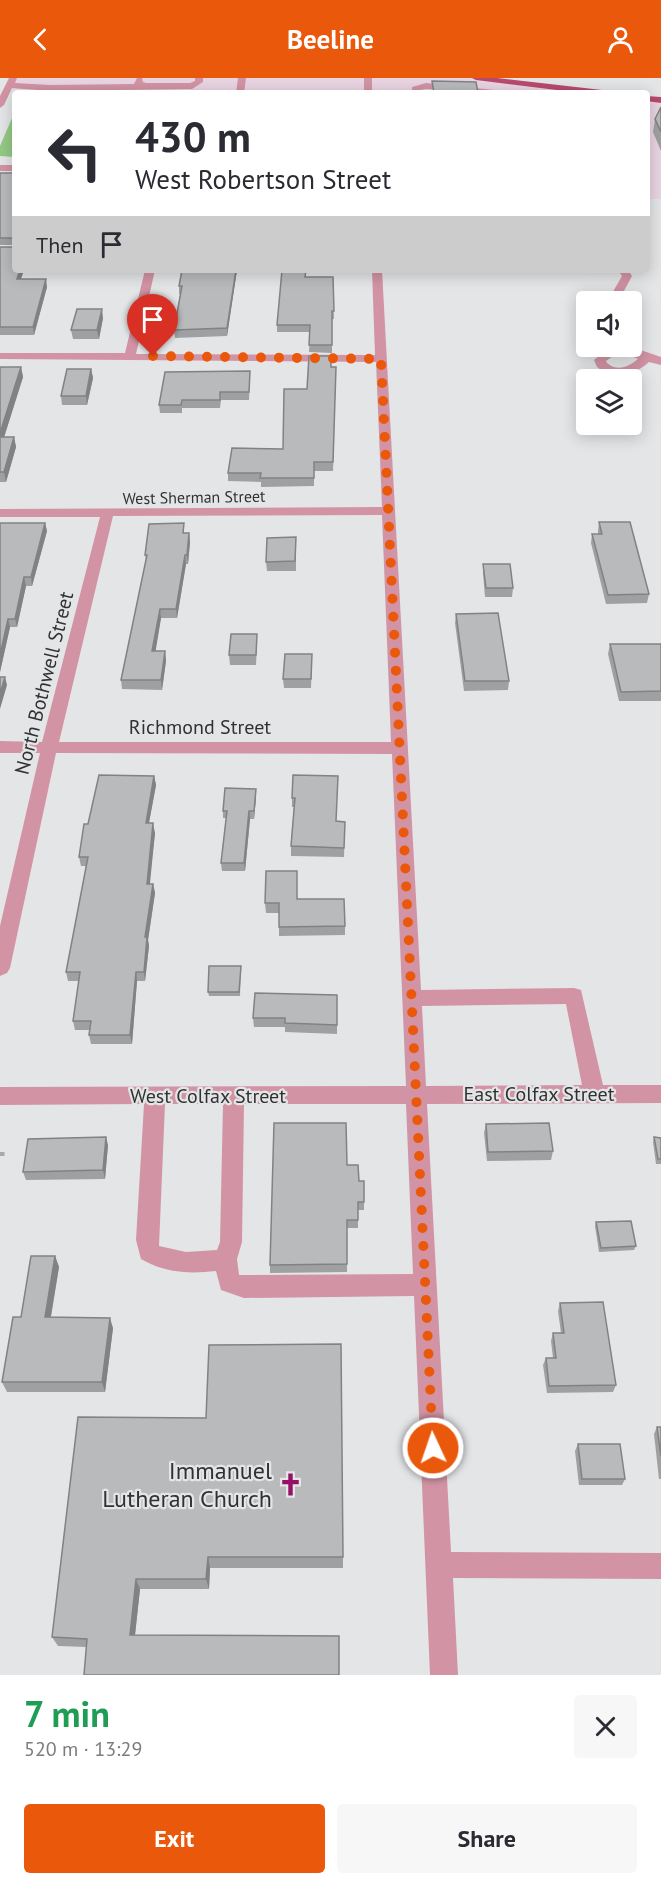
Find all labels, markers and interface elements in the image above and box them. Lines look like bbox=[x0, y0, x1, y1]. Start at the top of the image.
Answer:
text: Beeline bbox=[287, 22, 374, 56]
icon: back bbox=[24, 23, 57, 56]
icon: person bbox=[604, 23, 637, 56]
text: 430 m bbox=[135, 109, 251, 164]
icon: left bbox=[36, 114, 114, 192]
text: West Robertson Street bbox=[135, 162, 391, 196]
icon: arrive bbox=[95, 228, 128, 261]
text: Then bbox=[36, 231, 83, 259]
map controls bbox=[576, 291, 642, 435]
button: sound bbox=[576, 291, 642, 357]
pin bbox=[127, 294, 178, 356]
icon: arrive bbox=[136, 303, 169, 336]
button: layers bbox=[576, 369, 642, 435]
street label: West Sherman Street bbox=[122, 486, 266, 508]
street label: North Bothwell Street bbox=[9, 589, 79, 777]
street label: Richmond Street bbox=[129, 714, 271, 740]
street label: East Colfax Street bbox=[464, 1081, 615, 1107]
street label: West Colfax Street bbox=[130, 1083, 286, 1109]
position arrow bbox=[401, 1416, 465, 1480]
place label: Immanuel Lutheran Church bbox=[102, 1455, 272, 1514]
church icon: Immanuel Lutheran Church bbox=[277, 1471, 303, 1497]
text: 7 min bbox=[24, 1690, 110, 1737]
button: close bbox=[574, 1695, 637, 1758]
text: 520 m · 13:29 bbox=[24, 1736, 142, 1762]
button: Exit bbox=[24, 1804, 325, 1873]
button: Share bbox=[337, 1804, 637, 1873]

